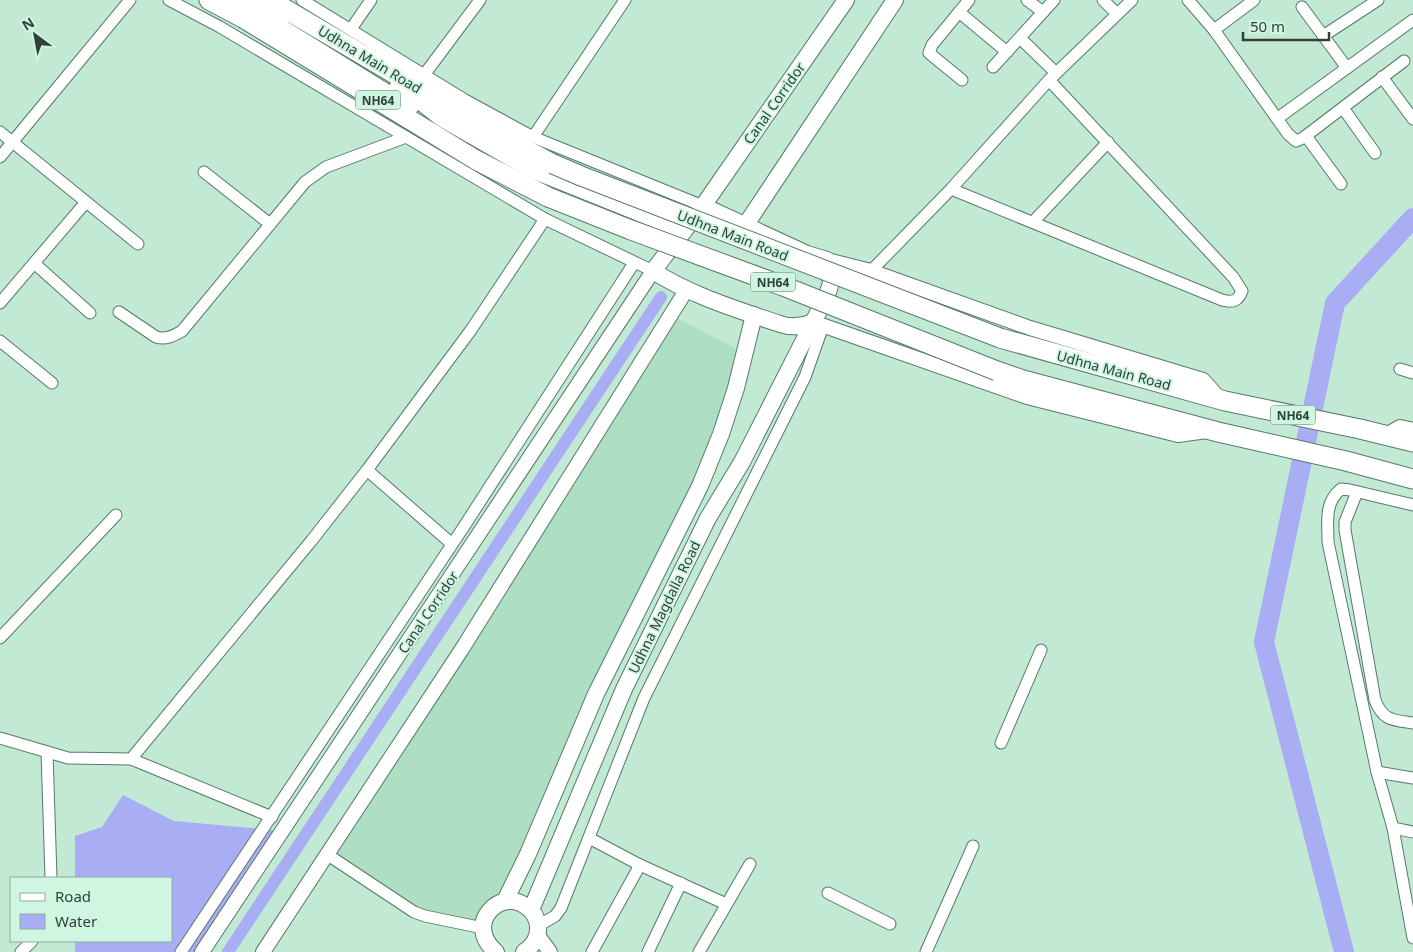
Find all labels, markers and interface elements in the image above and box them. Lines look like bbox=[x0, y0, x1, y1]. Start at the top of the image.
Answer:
north arrow bbox=[10, 10, 60, 60]
scale bar bbox=[1243, 10, 1329, 42]
text: N bbox=[18, 12, 38, 35]
text: 50 m bbox=[1250, 16, 1285, 36]
street label: Udhna Main Road bbox=[315, 21, 425, 97]
street label: Canal Corridor bbox=[739, 58, 809, 148]
road number: NH64 bbox=[356, 90, 400, 110]
street label: Udhna Main Road bbox=[675, 205, 791, 265]
road number: NH64 bbox=[750, 272, 796, 292]
street label: Udhna Main Road bbox=[1055, 346, 1173, 394]
road number: NH64 bbox=[1270, 406, 1316, 424]
street label: Udhna Magdalla Road bbox=[624, 537, 704, 677]
street label: Canal Corridor bbox=[393, 567, 463, 657]
legend bbox=[10, 877, 172, 942]
text: Road bbox=[55, 886, 91, 906]
text: Water bbox=[55, 911, 97, 931]

